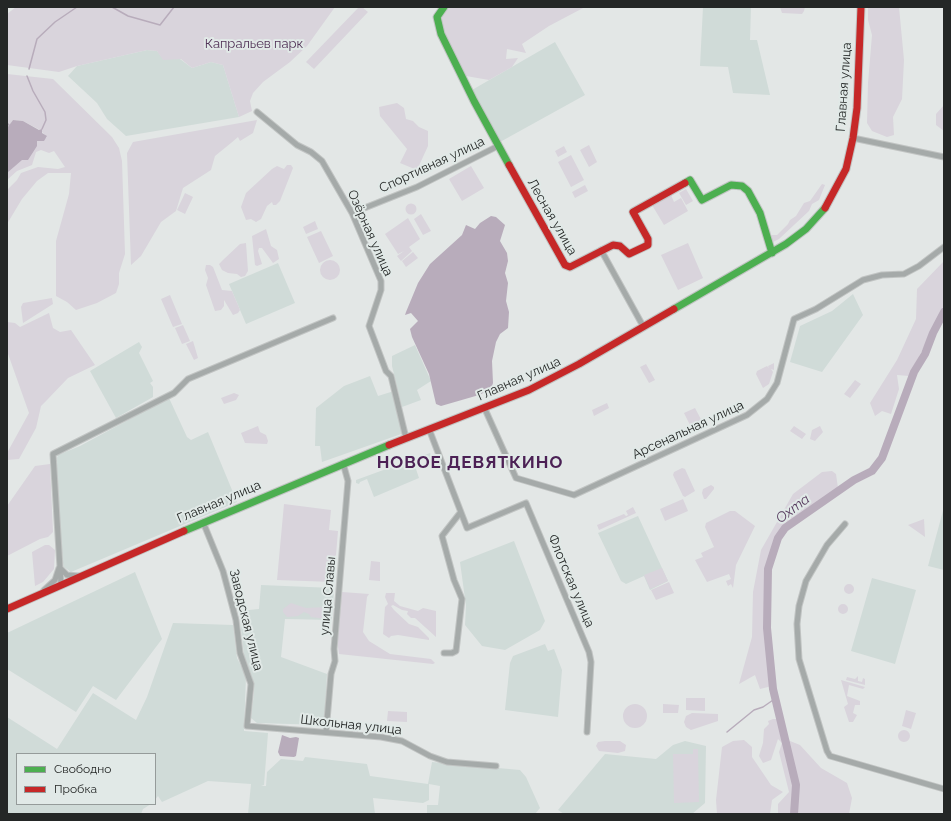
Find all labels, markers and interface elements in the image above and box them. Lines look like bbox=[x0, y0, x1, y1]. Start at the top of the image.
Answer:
park label: Капральев парк bbox=[205, 36, 303, 52]
street label: Главная улица bbox=[833, 42, 855, 132]
street label: Спортивная улица bbox=[377, 134, 487, 196]
street label: Лесная улица bbox=[524, 176, 580, 258]
street label: Озёрная улица bbox=[344, 187, 396, 279]
street label: Главная улица bbox=[475, 354, 563, 404]
street label: Арсенальная улица bbox=[630, 397, 746, 463]
district label: НОВОЕ ДЕВЯТКИНО bbox=[377, 453, 563, 473]
street label: Главная улица bbox=[175, 477, 263, 527]
water label: Охта bbox=[773, 491, 813, 527]
street label: Флотская улица bbox=[544, 532, 598, 630]
street label: улица Славы bbox=[317, 556, 339, 636]
street label: Заводская улица bbox=[226, 568, 266, 672]
street label: Школьная улица bbox=[300, 712, 402, 738]
legend bbox=[16, 753, 156, 805]
text: Свободно bbox=[54, 762, 111, 776]
text: Пробка bbox=[54, 782, 97, 796]

